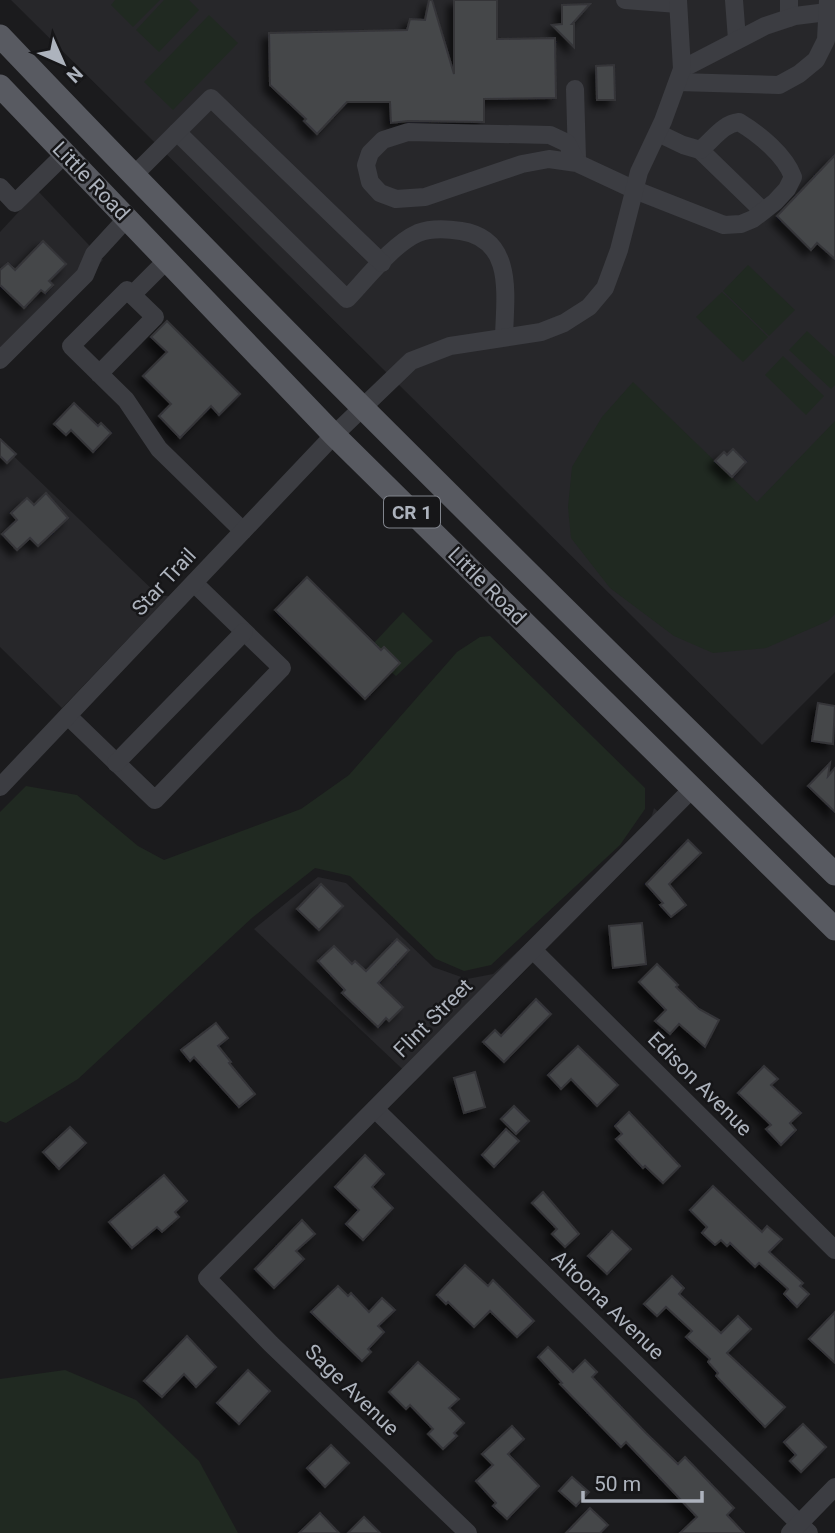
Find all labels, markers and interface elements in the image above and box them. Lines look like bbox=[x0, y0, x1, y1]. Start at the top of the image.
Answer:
north arrow bbox=[28, 28, 98, 98]
text: N bbox=[62, 62, 88, 88]
street label: Little Road bbox=[48, 137, 134, 225]
road number: CR 1 bbox=[384, 496, 440, 527]
street label: Little Road bbox=[443, 542, 531, 630]
street label: Star Trail bbox=[127, 544, 201, 620]
street label: Flint Street bbox=[389, 974, 477, 1062]
street label: Edison Avenue bbox=[643, 1027, 757, 1141]
street label: Altoona Avenue bbox=[547, 1246, 669, 1364]
street label: Sage Avenue bbox=[300, 1339, 404, 1441]
scale bar bbox=[583, 1460, 702, 1504]
text: 50 m bbox=[594, 1472, 641, 1496]

